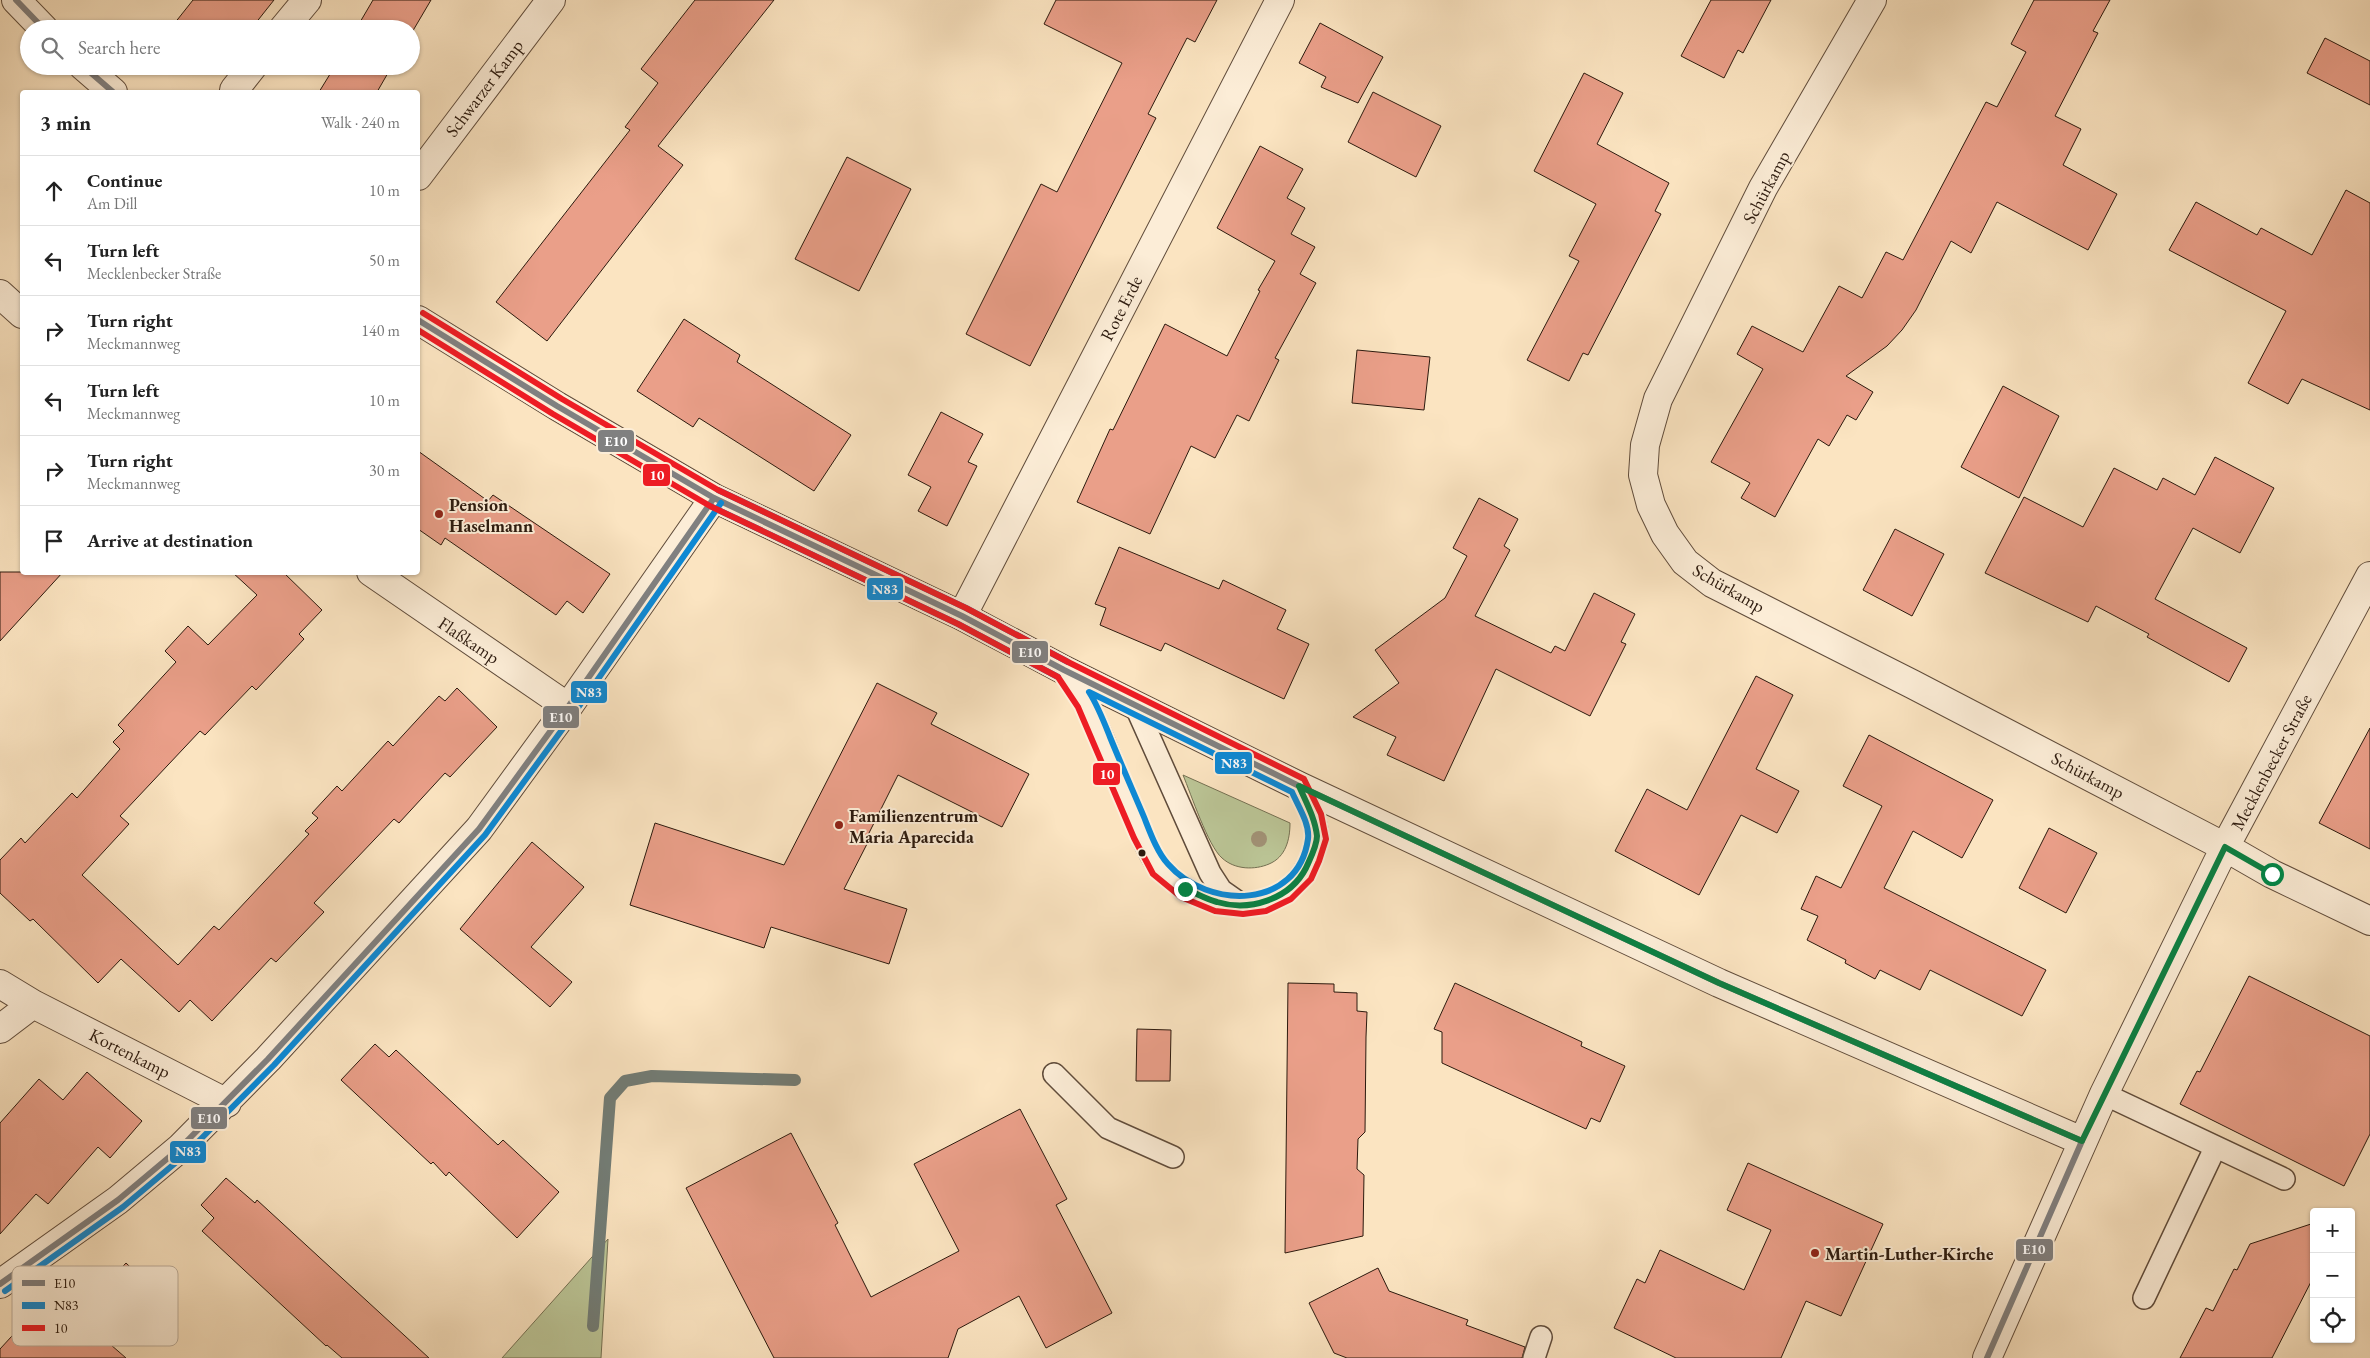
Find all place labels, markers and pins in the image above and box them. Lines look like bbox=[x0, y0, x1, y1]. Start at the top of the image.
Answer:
place label: Pension Haselmann bbox=[449, 493, 533, 537]
marker: Pension Haselmann bbox=[433, 508, 445, 520]
place label: Familienzentrum Maria Aparecida bbox=[849, 804, 979, 848]
marker: Familienzentrum Maria Aparecida bbox=[833, 819, 845, 831]
unlabelled marker bbox=[1137, 848, 1147, 858]
place label: Martin-Luther-Kirche bbox=[1825, 1242, 1994, 1265]
marker: Martin-Luther-Kirche bbox=[1809, 1247, 1821, 1259]

